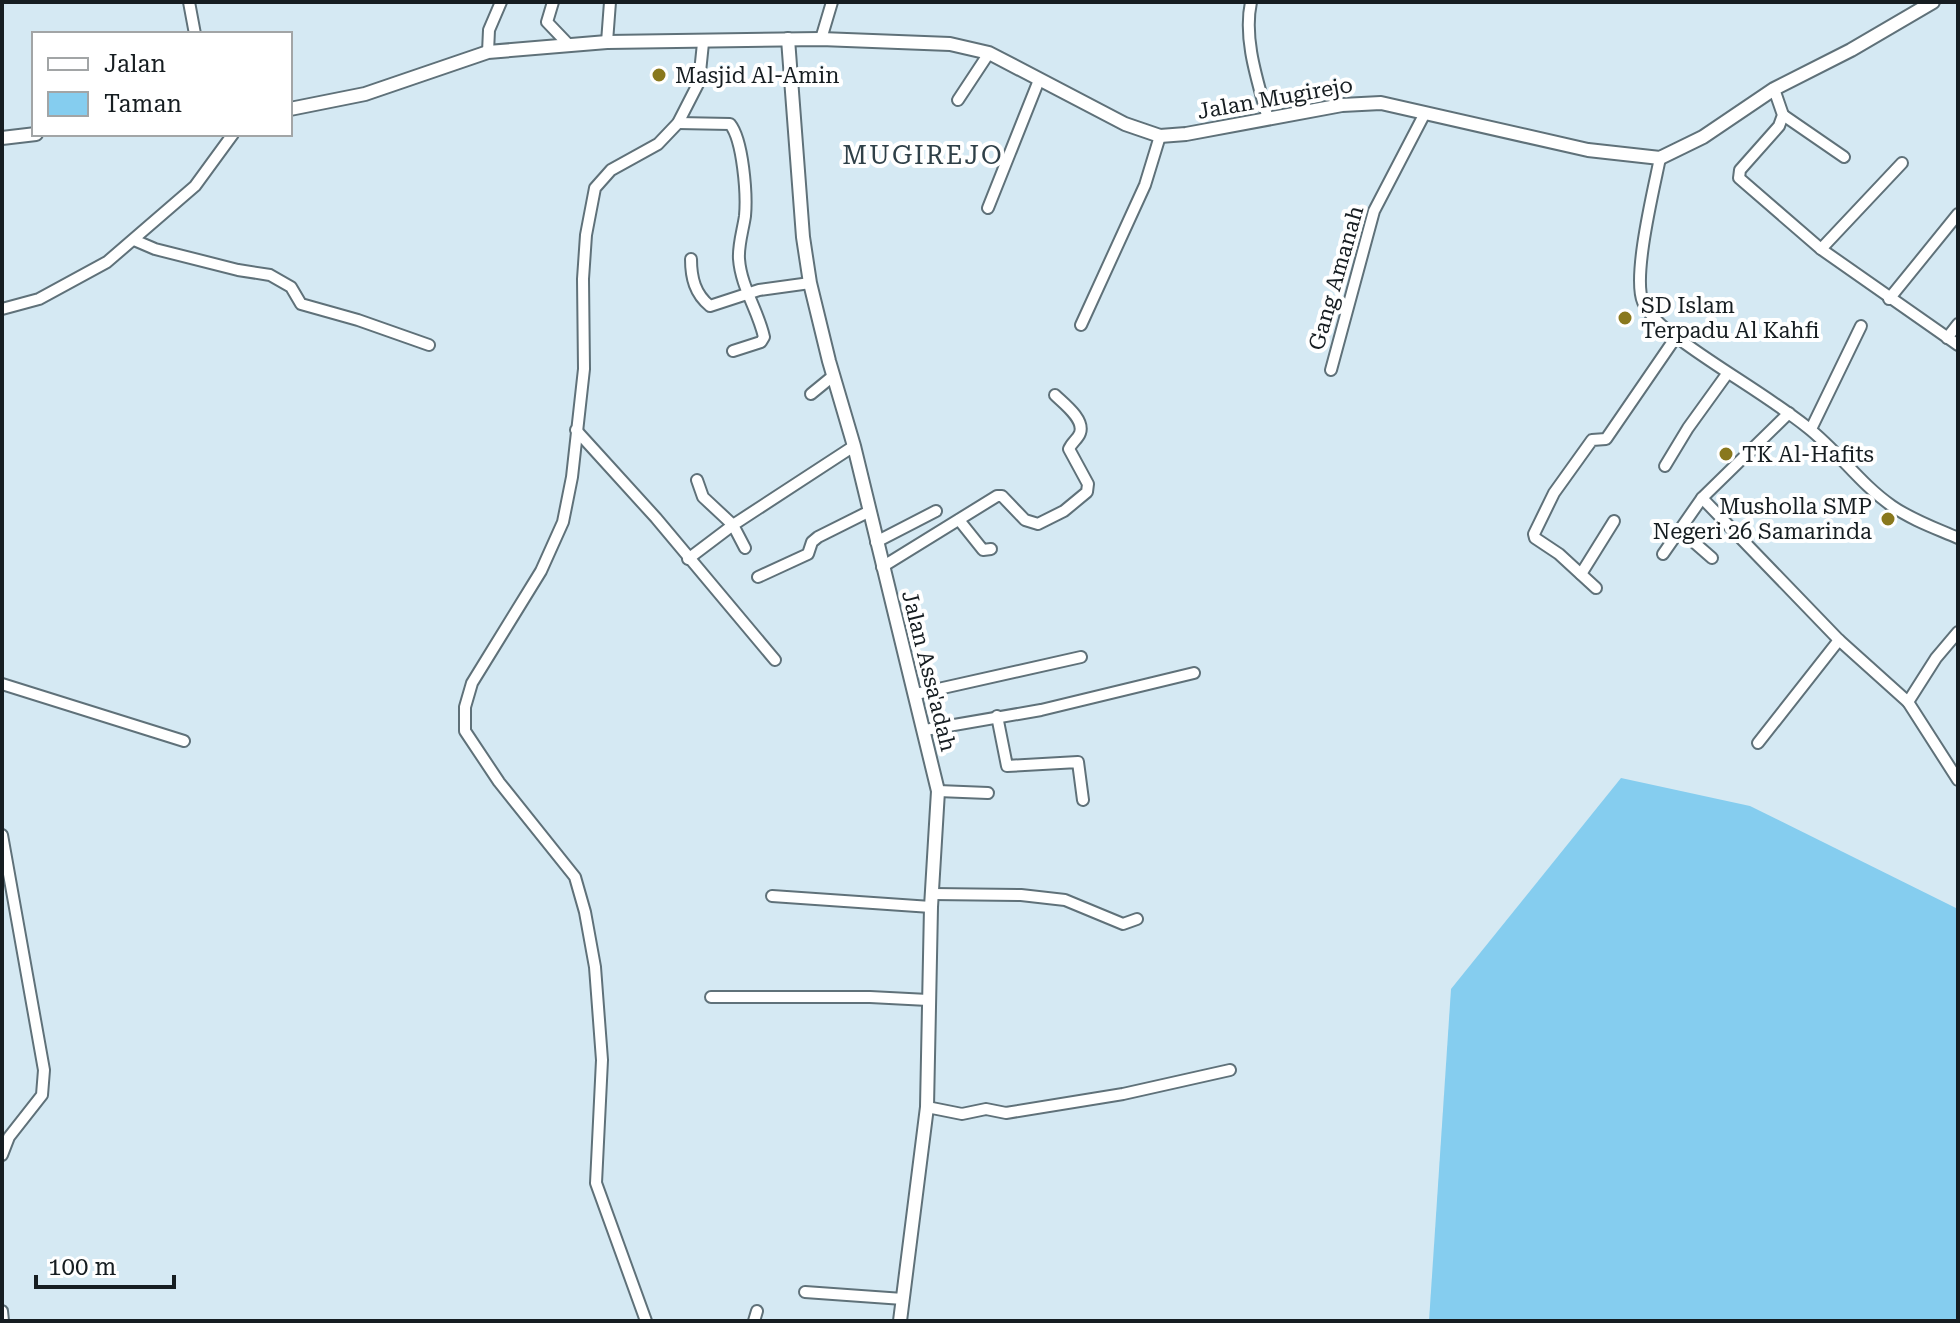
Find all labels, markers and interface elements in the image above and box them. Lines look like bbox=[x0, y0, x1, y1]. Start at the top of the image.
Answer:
legend bbox=[32, 32, 292, 136]
text: Jalan bbox=[104, 50, 166, 78]
place label: Masjid Al-Amin bbox=[675, 63, 839, 88]
marker: Masjid Al-Amin bbox=[650, 66, 668, 84]
street label: Jalan Mugirejo bbox=[1195, 72, 1355, 124]
text: Taman bbox=[104, 90, 182, 118]
district label: MUGIREJO bbox=[842, 140, 1004, 170]
street label: Gang Amanah bbox=[1303, 203, 1369, 353]
place label: SD Islam Terpadu Al Kahfi bbox=[1641, 293, 1820, 343]
marker: SD Islam Terpadu Al Kahfi bbox=[1616, 309, 1634, 327]
place label: TK Al-Hafits bbox=[1742, 442, 1874, 467]
marker: TK Al-Hafits bbox=[1717, 445, 1735, 463]
place label: Musholla SMP Negeri 26 Samarinda bbox=[1653, 494, 1872, 544]
marker: Musholla SMP Negeri 26 Samarinda bbox=[1879, 510, 1897, 528]
street label: Jalan Assa'adah bbox=[897, 588, 961, 754]
scale bar bbox=[36, 1239, 174, 1289]
text: 100 m bbox=[48, 1253, 116, 1281]

